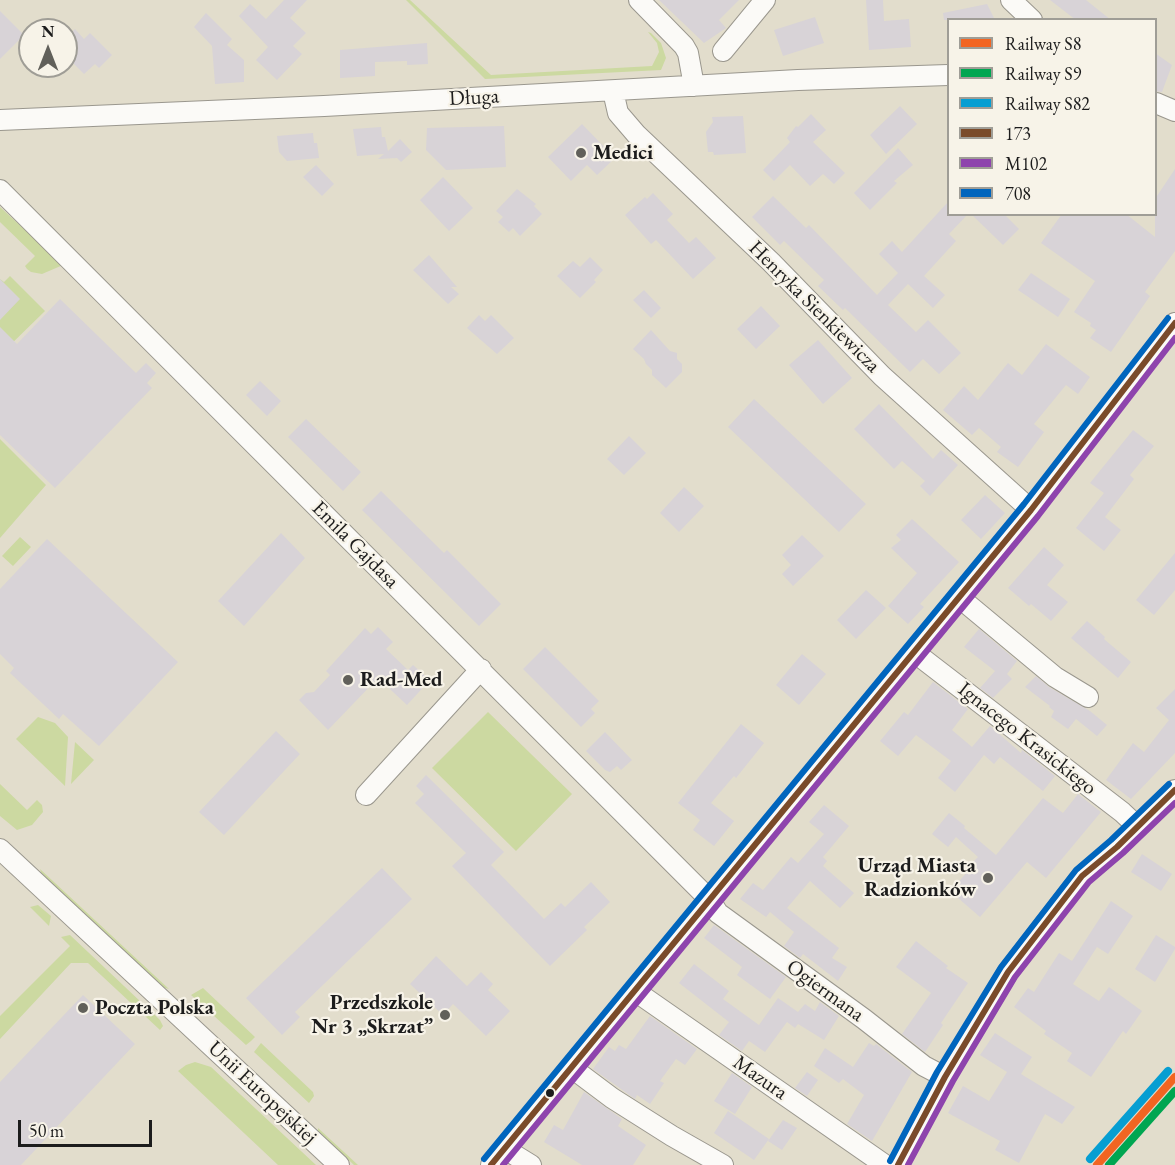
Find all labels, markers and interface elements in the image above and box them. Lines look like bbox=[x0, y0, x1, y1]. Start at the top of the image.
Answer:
north arrow bbox=[18, 18, 78, 78]
legend bbox=[947, 18, 1157, 216]
text: N bbox=[42, 21, 54, 42]
text: Railway S8 bbox=[1005, 32, 1081, 55]
text: Railway S9 bbox=[1005, 62, 1081, 85]
street label: Długa bbox=[448, 84, 500, 112]
text: Railway S82 bbox=[1005, 92, 1090, 115]
text: 173 bbox=[1005, 122, 1031, 145]
place label: Medici bbox=[593, 140, 653, 166]
marker: Medici bbox=[574, 146, 588, 160]
text: M102 bbox=[1005, 152, 1047, 175]
text: 708 bbox=[1005, 182, 1031, 205]
street label: Henryka Sienkiewicza bbox=[743, 236, 885, 378]
street label: Emila Gajdasa bbox=[306, 496, 404, 594]
place label: Rad-Med bbox=[360, 667, 443, 693]
marker: Rad-Med bbox=[341, 673, 355, 687]
street label: Ignacego Krasickiego bbox=[953, 677, 1101, 801]
place label: Urząd Miasta Radzionków bbox=[858, 853, 976, 903]
marker: Urząd Miasta Radzionków bbox=[981, 871, 995, 885]
street label: Ogiermana bbox=[781, 954, 869, 1028]
place label: Przedszkole Nr 3 „Skrzat” bbox=[311, 990, 433, 1040]
place label: Poczta Polska bbox=[95, 995, 214, 1021]
marker: Poczta Polska bbox=[76, 1001, 90, 1015]
marker: Przedszkole Nr 3 „Skrzat” bbox=[438, 1008, 452, 1022]
street label: Unii Europejskiej bbox=[202, 1036, 322, 1150]
street label: Mazura bbox=[728, 1050, 792, 1106]
unlabelled marker bbox=[544, 1087, 556, 1099]
scale bar bbox=[21, 1108, 154, 1146]
text: 50 m bbox=[29, 1119, 64, 1142]

